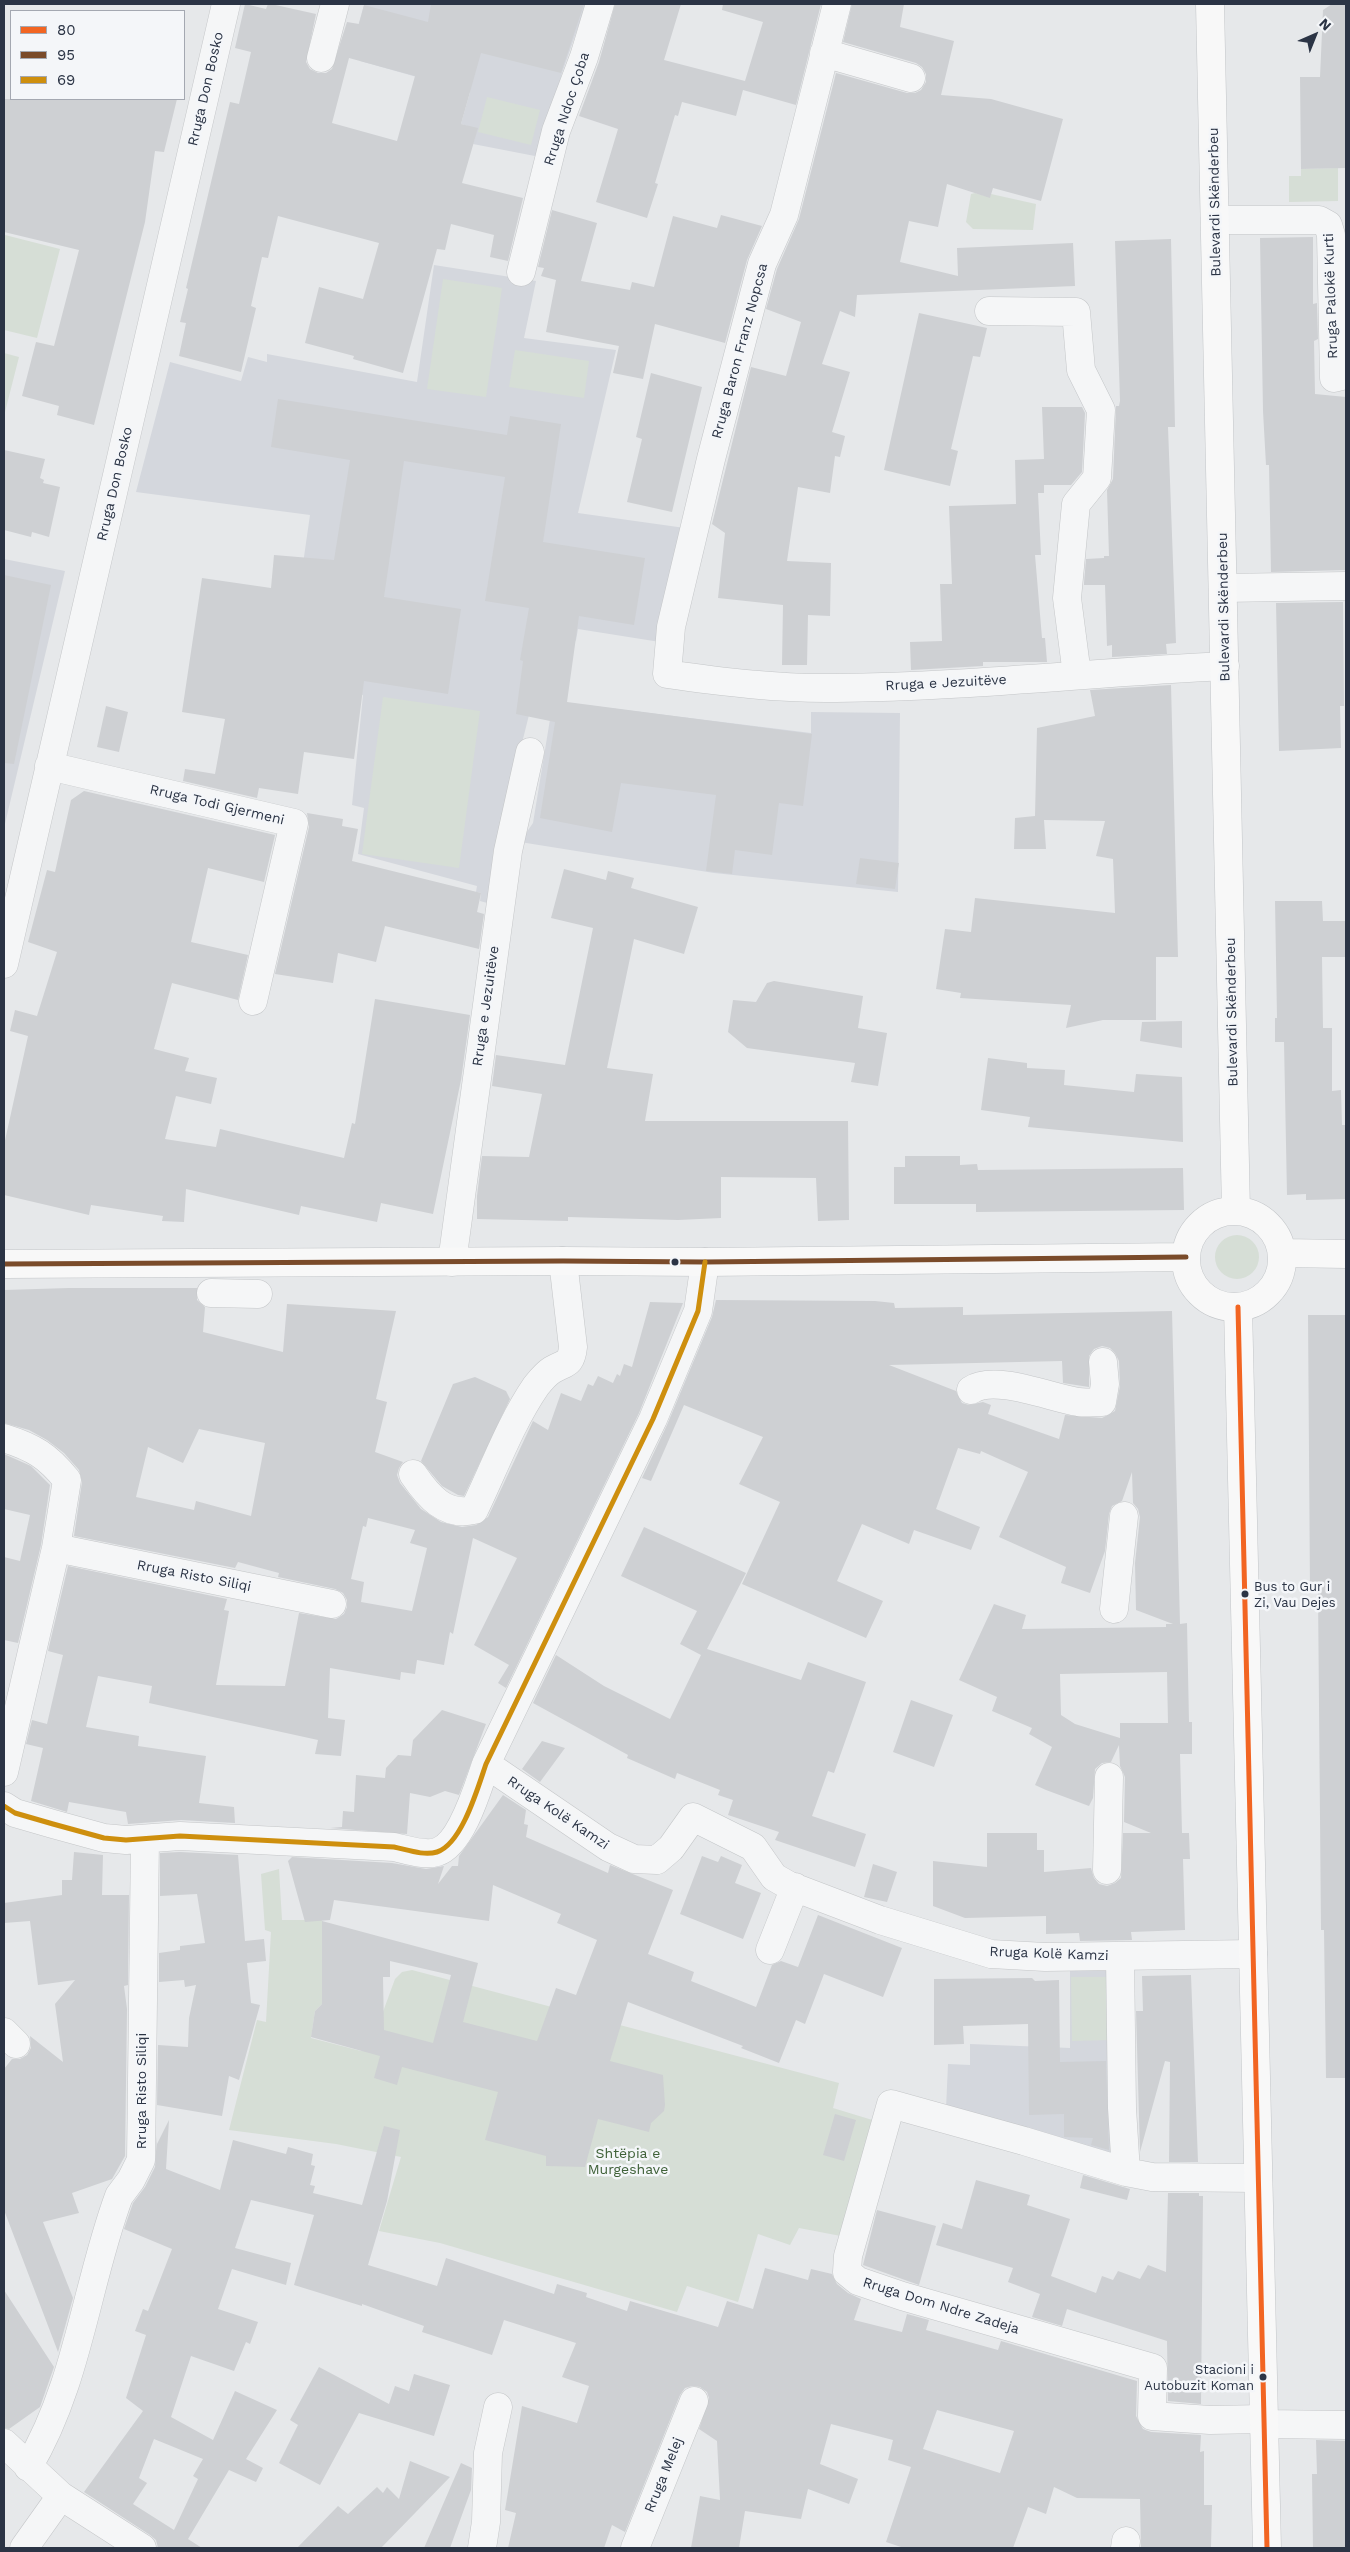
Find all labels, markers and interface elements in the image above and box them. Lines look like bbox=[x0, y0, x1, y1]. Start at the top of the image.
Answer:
legend bbox=[10, 10, 185, 100]
north arrow bbox=[1290, 10, 1340, 60]
text: N bbox=[1316, 15, 1335, 34]
text: 80 bbox=[57, 21, 76, 39]
street label: Rruga Don Bosko bbox=[185, 30, 227, 148]
text: 95 bbox=[57, 46, 75, 64]
street label: Rruga Ndoc Çoba bbox=[541, 50, 593, 168]
text: 69 bbox=[57, 71, 75, 89]
street label: Bulevardi Skënderbeu bbox=[1205, 127, 1225, 277]
street label: Rruga Palokë Kurti bbox=[1320, 233, 1342, 359]
street label: Rruga Baron Franz Nopcsa bbox=[708, 261, 772, 441]
street label: Rruga Don Bosko bbox=[94, 425, 136, 543]
street label: Bulevardi Skënderbeu bbox=[1214, 532, 1234, 682]
street label: Rruga e Jezuitëve bbox=[885, 671, 1007, 695]
street label: Rruga Todi Gjermeni bbox=[148, 781, 286, 829]
street label: Bulevardi Skënderbeu bbox=[1222, 937, 1242, 1087]
street label: Rruga e Jezuitëve bbox=[469, 945, 503, 1067]
unlabelled marker bbox=[670, 1257, 680, 1267]
street label: Rruga Risto Siliqi bbox=[135, 1557, 253, 1595]
place label: Bus to Gur i Zi, Vau Dejes bbox=[1254, 1579, 1336, 1610]
marker: Bus to Gur i Zi, Vau Dejes bbox=[1240, 1589, 1250, 1599]
street label: Rruga Kolë Kamzi bbox=[504, 1773, 612, 1853]
street label: Rruga Kolë Kamzi bbox=[989, 1944, 1109, 1964]
street label: Rruga Risto Siliqi bbox=[134, 2033, 150, 2149]
park label: Shtëpia e Murgeshave bbox=[588, 2146, 668, 2178]
street label: Rruga Dom Ndre Zadeja bbox=[861, 2274, 1021, 2338]
place label: Stacioni i Autobuzit Koman bbox=[1144, 2362, 1254, 2393]
marker: Stacioni i Autobuzit Koman bbox=[1258, 2372, 1268, 2382]
street label: Rruga Melej bbox=[641, 2435, 687, 2515]

